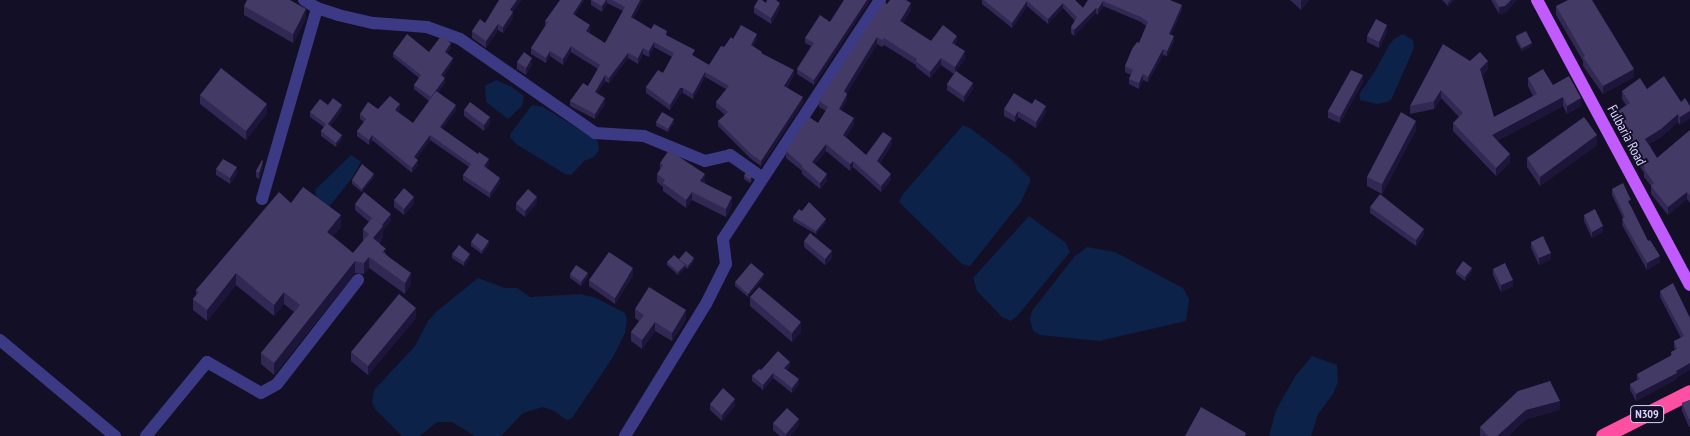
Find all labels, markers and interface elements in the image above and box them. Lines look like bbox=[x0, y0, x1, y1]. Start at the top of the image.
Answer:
street label: Fulbaria Road bbox=[1604, 102, 1650, 168]
road number: N309 bbox=[1630, 404, 1664, 424]

